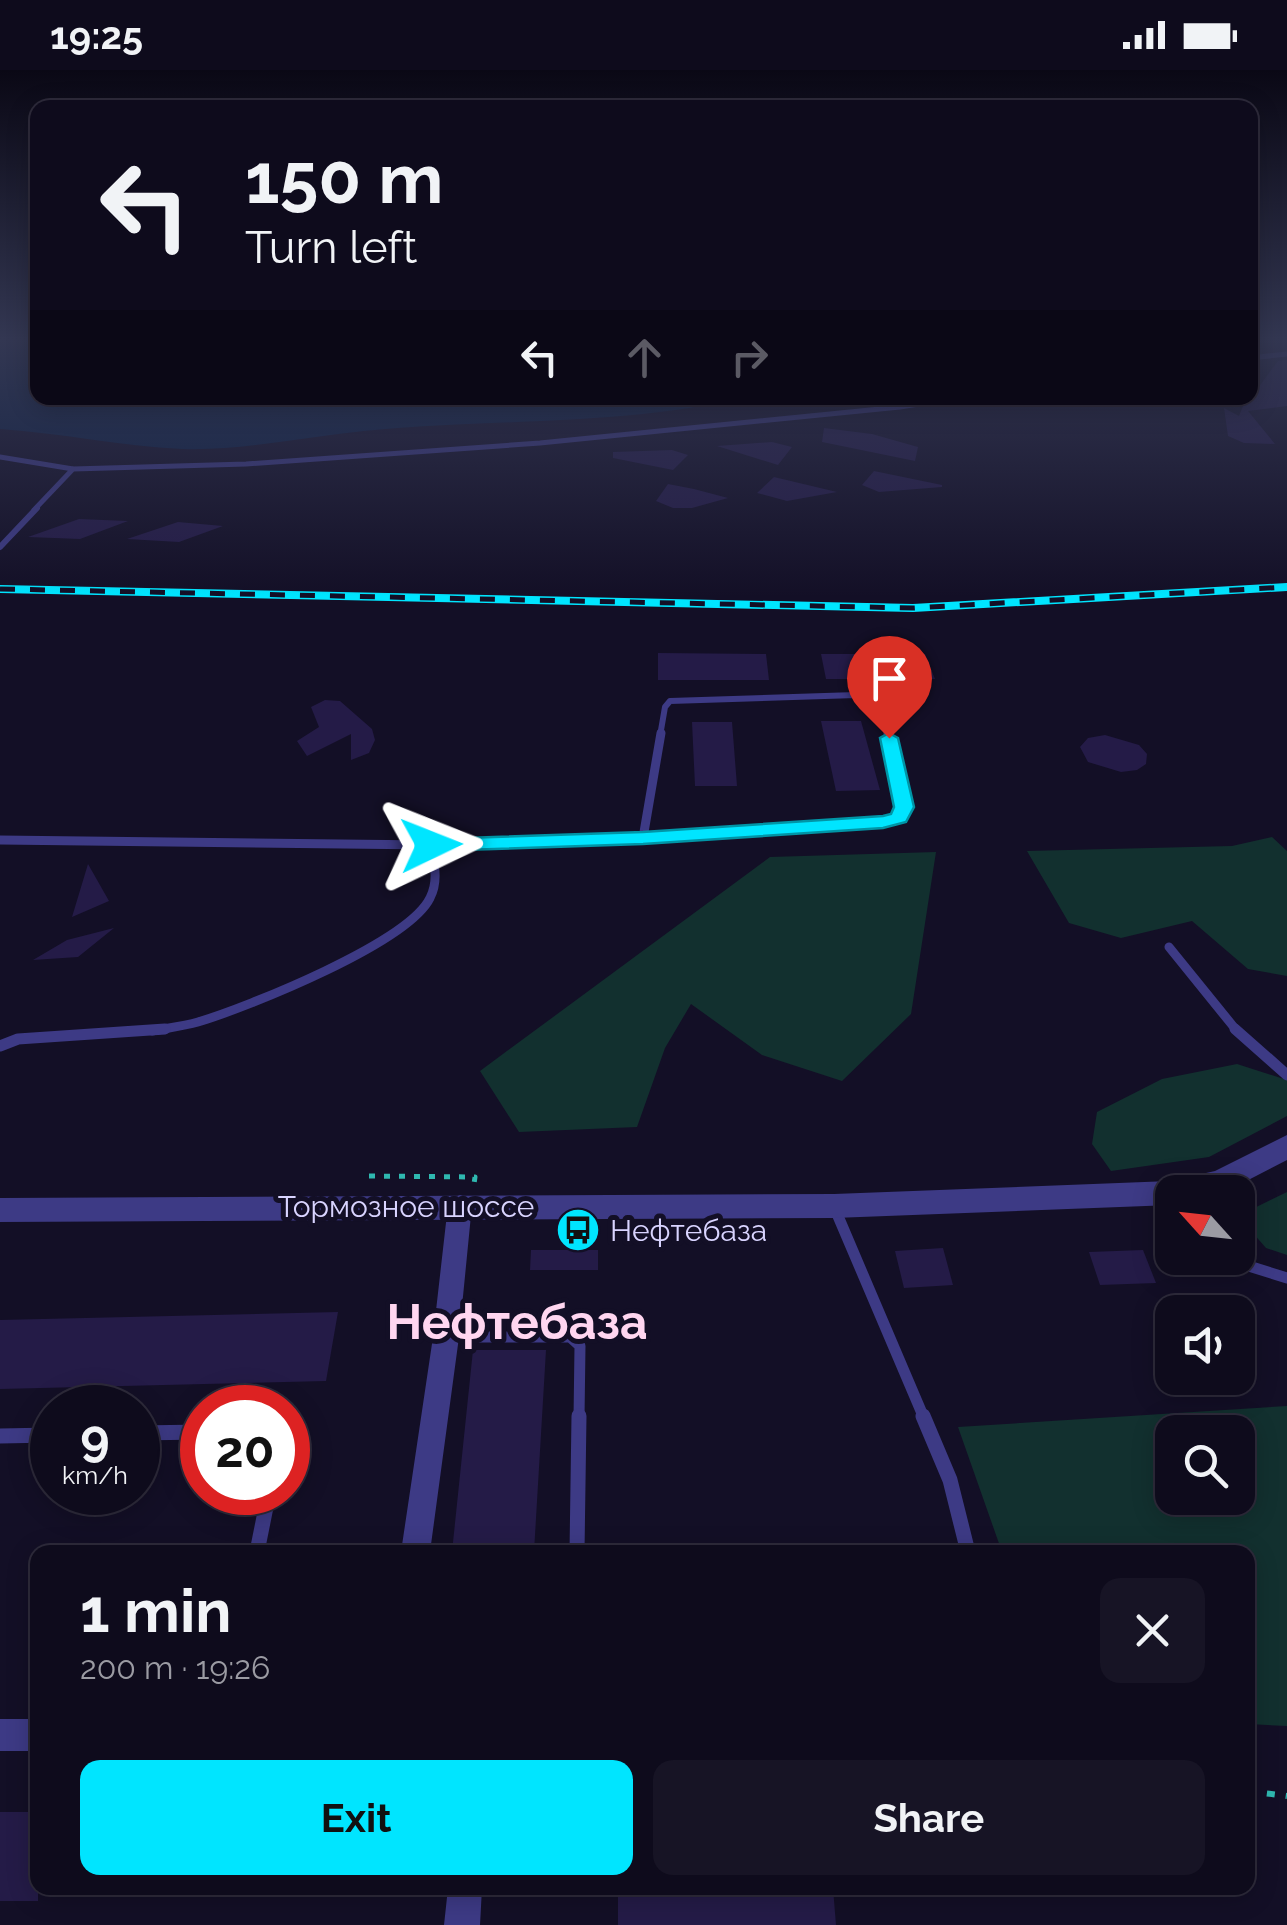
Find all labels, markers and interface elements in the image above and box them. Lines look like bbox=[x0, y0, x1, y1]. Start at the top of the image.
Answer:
text: 19:25 bbox=[50, 13, 143, 58]
text: 150 m bbox=[245, 137, 443, 219]
icon: left bbox=[80, 140, 210, 270]
text: Turn left bbox=[245, 221, 417, 274]
icon: left bbox=[512, 330, 567, 385]
icon: ahead bbox=[617, 330, 672, 385]
icon: right bbox=[722, 330, 777, 385]
pin bbox=[847, 636, 932, 739]
icon: arrive bbox=[862, 651, 917, 706]
position arrow bbox=[379, 793, 483, 897]
north arrow bbox=[1155, 1175, 1255, 1275]
map controls bbox=[1155, 1175, 1255, 1515]
street label: Тормозное шоссе bbox=[278, 1189, 534, 1224]
bus stop icon: Нефтебаза bbox=[555, 1207, 601, 1253]
place label: Нефтебаза bbox=[610, 1213, 767, 1248]
district label: Нефтебаза bbox=[386, 1294, 648, 1350]
button: sound bbox=[1155, 1295, 1255, 1395]
speed limit sign: 20 bbox=[180, 1385, 310, 1515]
text: 9 bbox=[80, 1408, 110, 1467]
button: search bbox=[1155, 1415, 1255, 1515]
text: km/h bbox=[62, 1460, 128, 1490]
text: 1 min bbox=[80, 1576, 231, 1646]
button: close bbox=[1100, 1578, 1205, 1683]
text: 200 m · 19:26 bbox=[80, 1649, 270, 1686]
button: Exit bbox=[80, 1760, 633, 1875]
button: Share bbox=[653, 1760, 1205, 1875]

